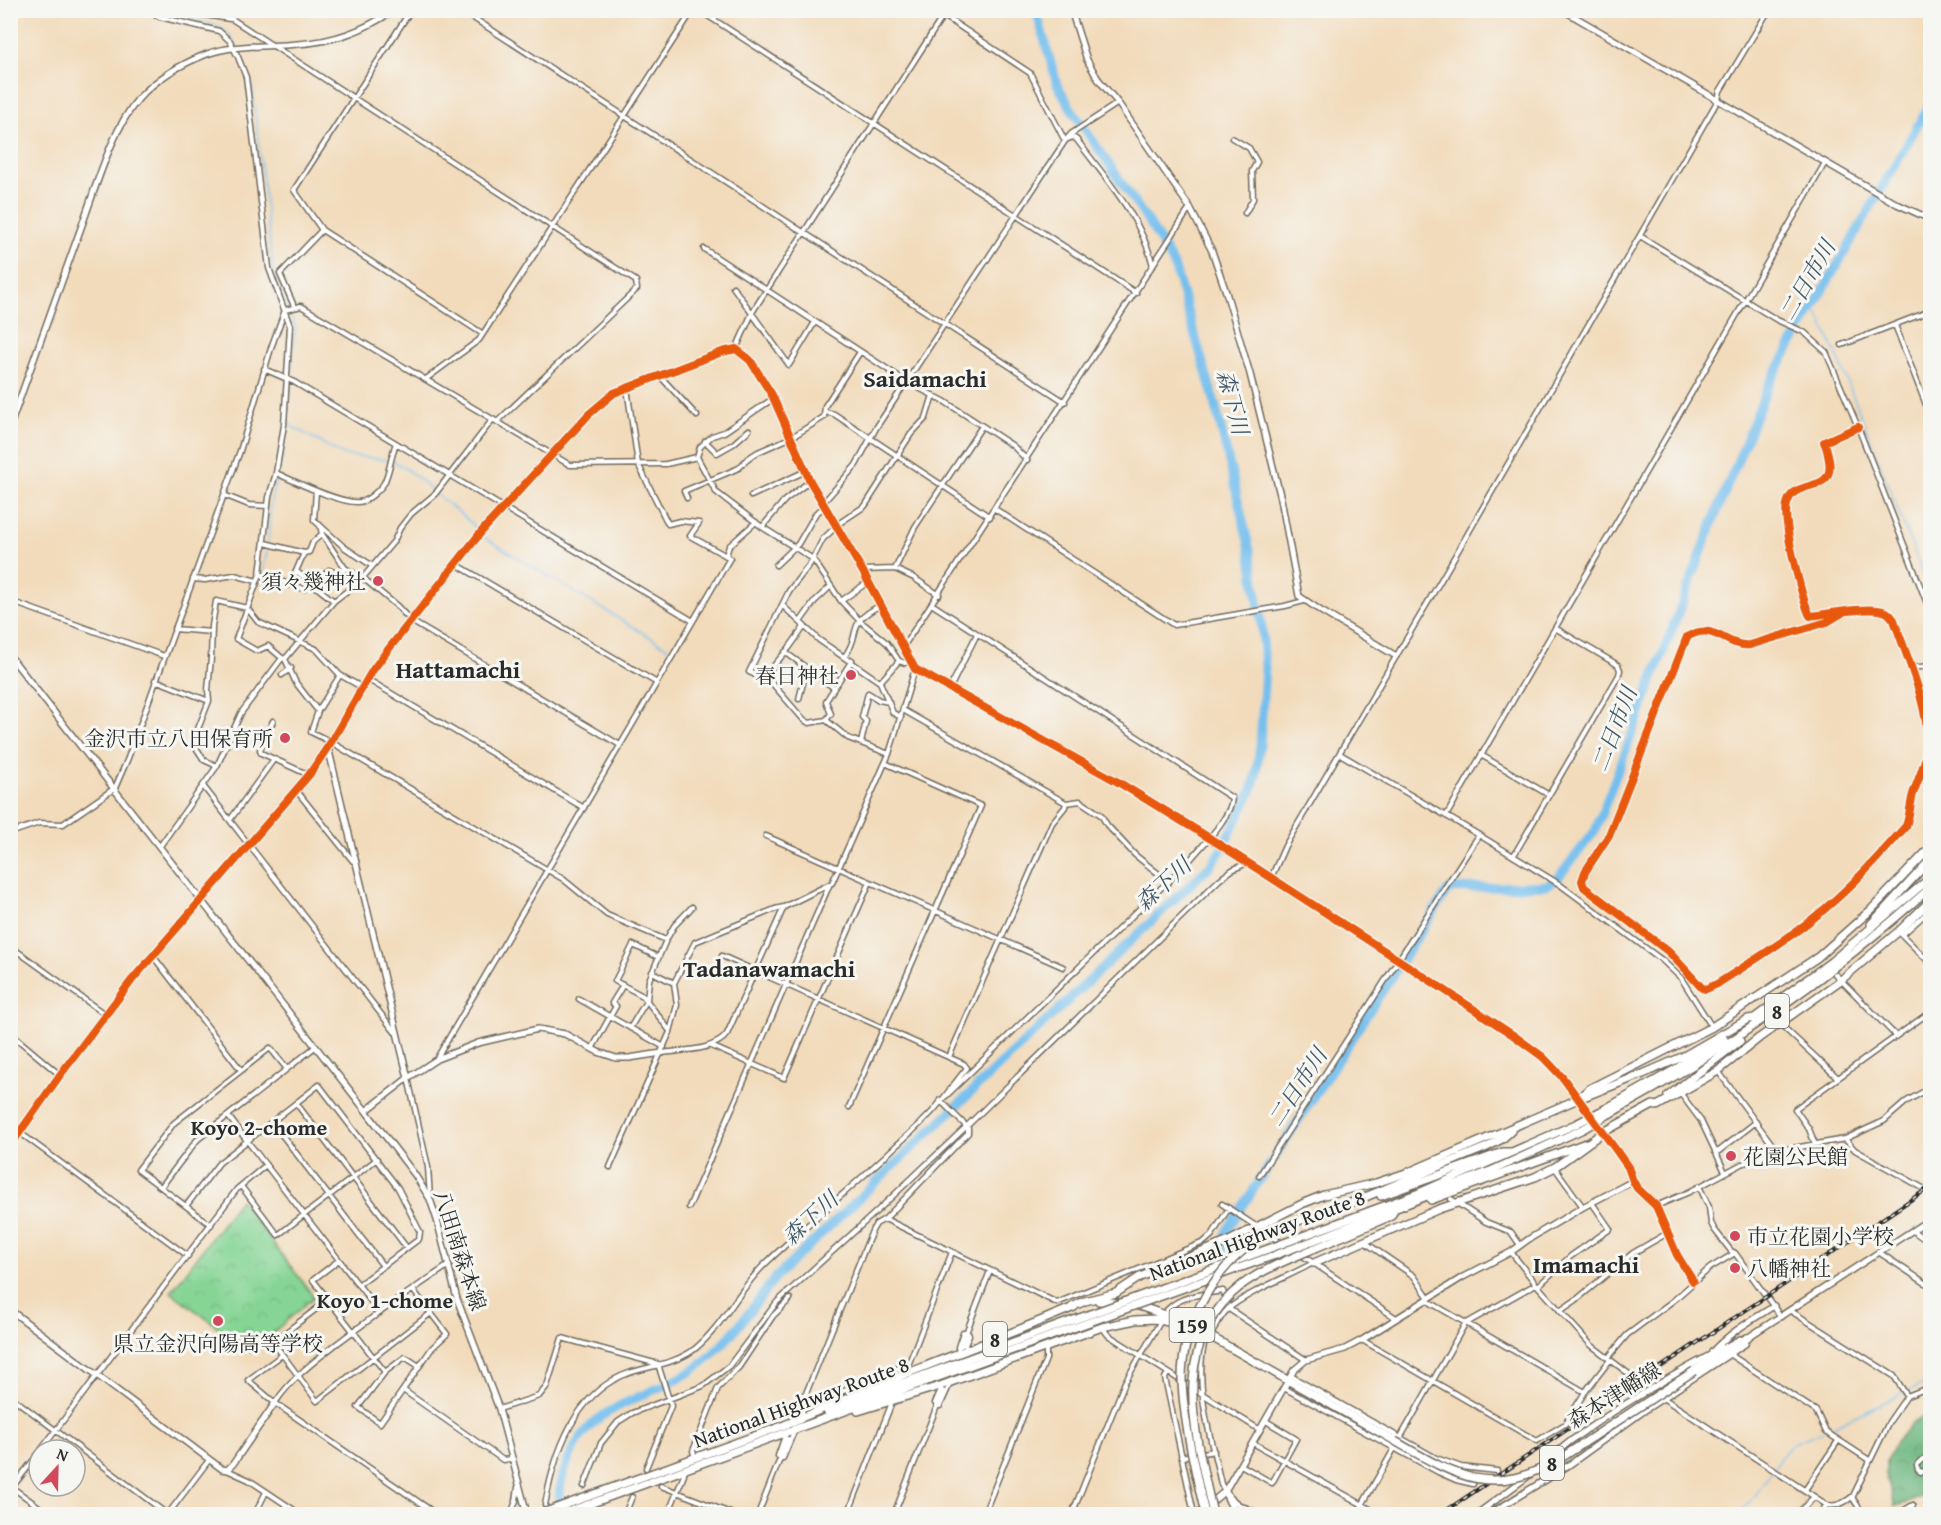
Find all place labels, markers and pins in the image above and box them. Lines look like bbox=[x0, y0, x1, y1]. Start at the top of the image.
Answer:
place label: 須々幾神社 bbox=[261, 566, 366, 597]
marker: 須々幾神社 bbox=[371, 574, 385, 588]
place label: 春日神社 bbox=[755, 660, 839, 691]
marker: 春日神社 bbox=[844, 668, 858, 682]
place label: 金沢市立八田保育所 bbox=[84, 723, 273, 754]
marker: 金沢市立八田保育所 bbox=[278, 731, 292, 745]
place label: 花園公民館 bbox=[1743, 1141, 1848, 1172]
marker: 花園公民館 bbox=[1724, 1149, 1738, 1163]
place label: 市立花園小学校 bbox=[1747, 1221, 1894, 1252]
marker: 市立花園小学校 bbox=[1728, 1229, 1742, 1243]
place label: 八幡神社 bbox=[1747, 1253, 1831, 1284]
marker: 八幡神社 bbox=[1728, 1261, 1742, 1275]
marker: 県立金沢向陽高等学校 bbox=[211, 1314, 225, 1328]
place label: 県立金沢向陽高等学校 bbox=[113, 1328, 323, 1359]

